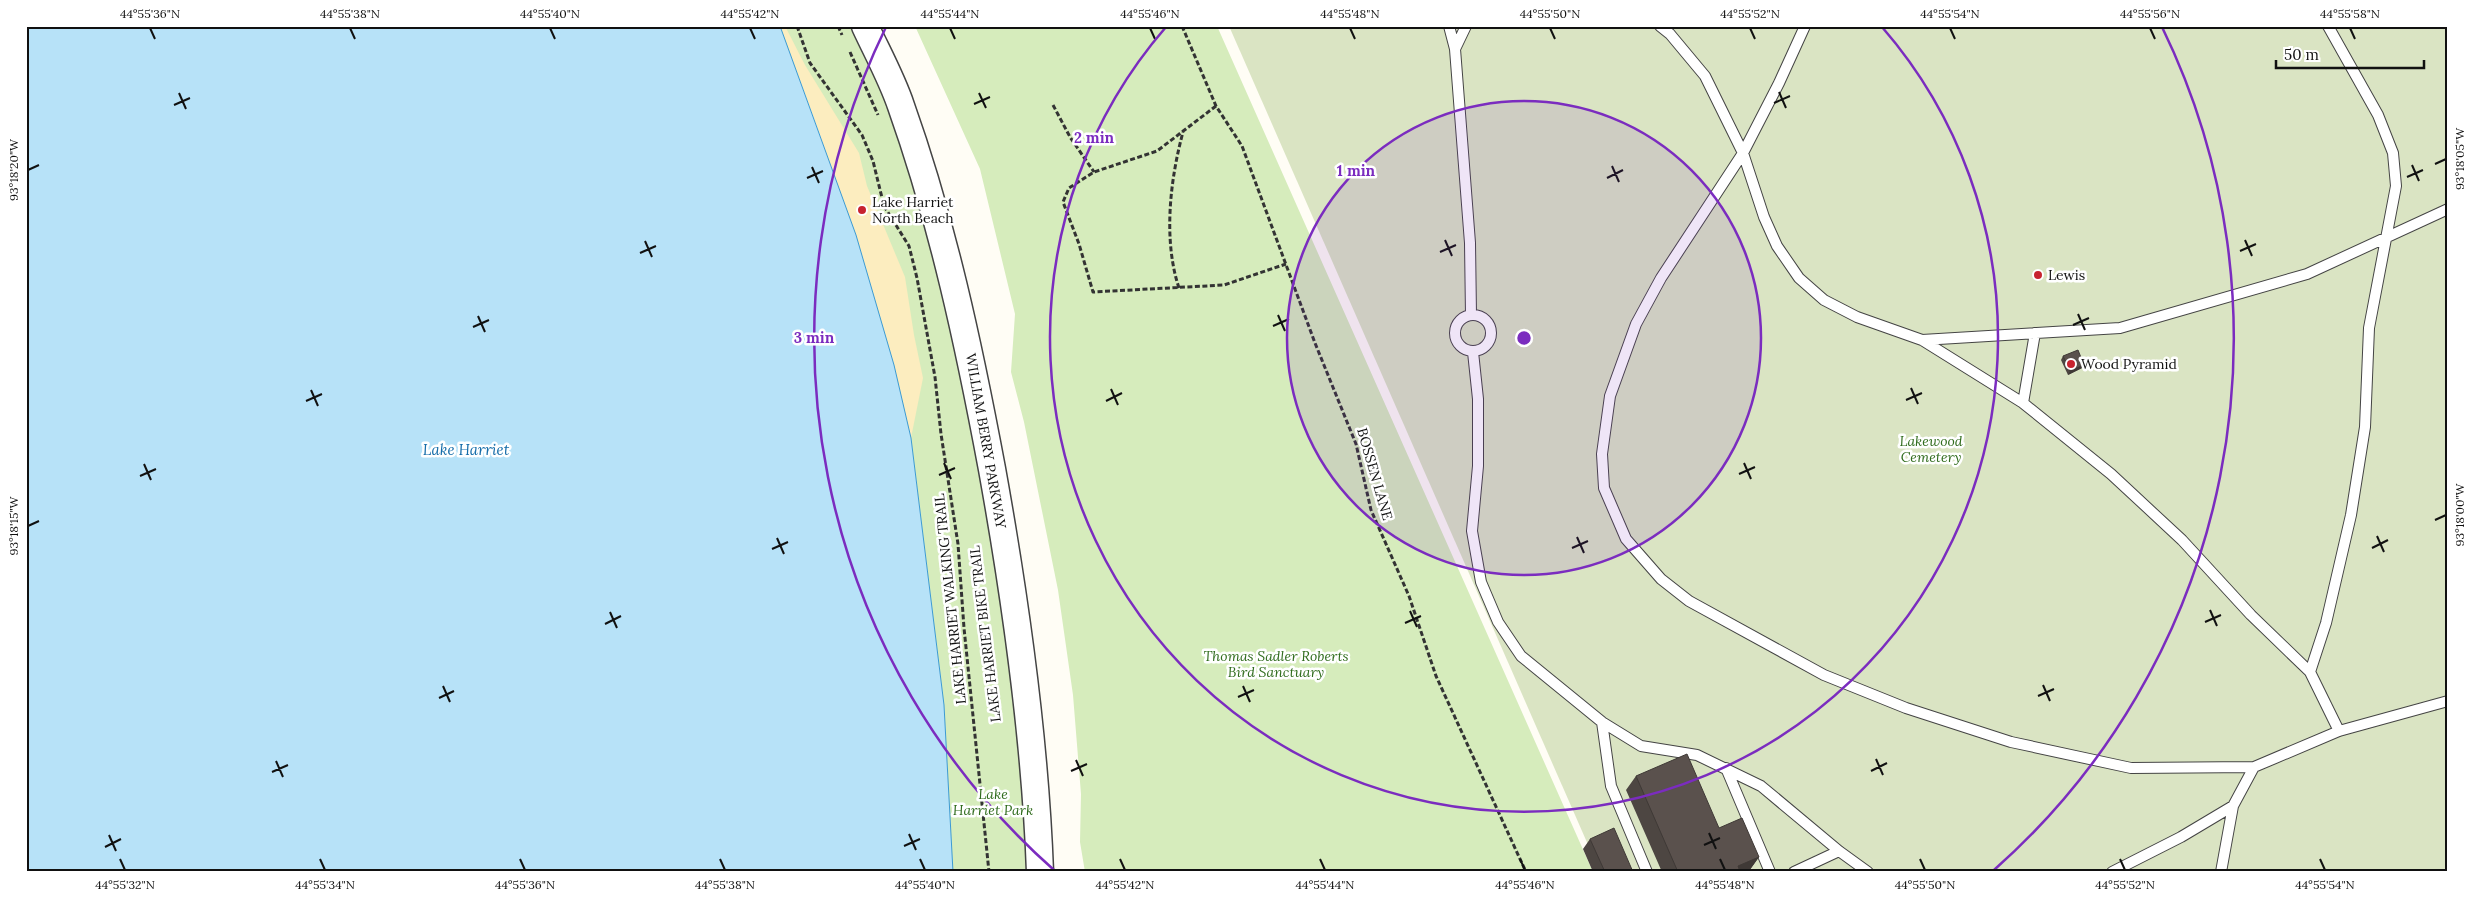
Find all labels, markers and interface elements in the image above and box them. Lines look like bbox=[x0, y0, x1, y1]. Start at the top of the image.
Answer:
text: 44°55'36"N bbox=[120, 6, 180, 21]
text: 44°55'38"N bbox=[320, 6, 380, 21]
text: 44°55'40"N bbox=[520, 6, 580, 21]
text: 44°55'42"N bbox=[721, 6, 779, 21]
text: 44°55'44"N bbox=[921, 6, 979, 21]
text: 44°55'46"N bbox=[1120, 6, 1180, 21]
text: 44°55'48"N bbox=[1320, 6, 1380, 21]
text: 44°55'50"N bbox=[1520, 6, 1580, 21]
text: 44°55'52"N bbox=[1720, 6, 1780, 21]
text: 44°55'54"N bbox=[1920, 6, 1980, 21]
text: 44°55'56"N bbox=[2120, 6, 2180, 21]
text: 44°55'58"N bbox=[2320, 6, 2380, 21]
scale bar bbox=[2276, 38, 2424, 70]
text: 50 m bbox=[2284, 45, 2319, 64]
text: 93°18'05"W bbox=[2452, 127, 2467, 190]
text: 2 min bbox=[1074, 128, 1115, 147]
text: 93°18'20"W bbox=[6, 138, 21, 201]
text: 1 min bbox=[1337, 161, 1376, 180]
place label: Lake Harriet North Beach bbox=[872, 193, 954, 227]
marker: Lake Harriet North Beach bbox=[856, 204, 868, 216]
place label: Lewis bbox=[2048, 266, 2085, 284]
marker: Lewis bbox=[2032, 269, 2044, 281]
text: 3 min bbox=[794, 328, 835, 347]
centre of rings bbox=[1515, 329, 1533, 347]
street label: WILLIAM BERRY PARKWAY bbox=[962, 352, 1010, 531]
place label: Wood Pyramid bbox=[2081, 355, 2177, 373]
marker: Wood Pyramid bbox=[2065, 358, 2077, 370]
street label: BOSSEN LANE bbox=[1353, 426, 1397, 523]
park label: Lakewood Cemetery bbox=[1899, 432, 1963, 466]
water label: Lake Harriet bbox=[423, 440, 510, 459]
text: 93°18'00"W bbox=[2452, 482, 2467, 547]
street label: LAKE HARRIET WALKING TRAIL bbox=[930, 493, 970, 705]
text: 93°18'15"W bbox=[6, 495, 21, 556]
street label: LAKE HARRIET BIKE TRAIL bbox=[965, 545, 1005, 723]
park label: Thomas Sadler Roberts Bird Sanctuary bbox=[1203, 647, 1349, 681]
park label: Lake Harriet Park bbox=[953, 785, 1033, 819]
text: 44°55'32"N bbox=[95, 877, 155, 892]
text: 44°55'34"N bbox=[295, 877, 355, 892]
text: 44°55'36"N bbox=[495, 877, 555, 892]
text: 44°55'38"N bbox=[695, 877, 755, 892]
text: 44°55'40"N bbox=[895, 877, 955, 892]
text: 44°55'42"N bbox=[1096, 877, 1154, 892]
text: 44°55'44"N bbox=[1296, 877, 1354, 892]
text: 44°55'46"N bbox=[1495, 877, 1555, 892]
text: 44°55'48"N bbox=[1695, 877, 1755, 892]
text: 44°55'50"N bbox=[1895, 877, 1955, 892]
text: 44°55'52"N bbox=[2095, 877, 2155, 892]
text: 44°55'54"N bbox=[2295, 877, 2355, 892]

